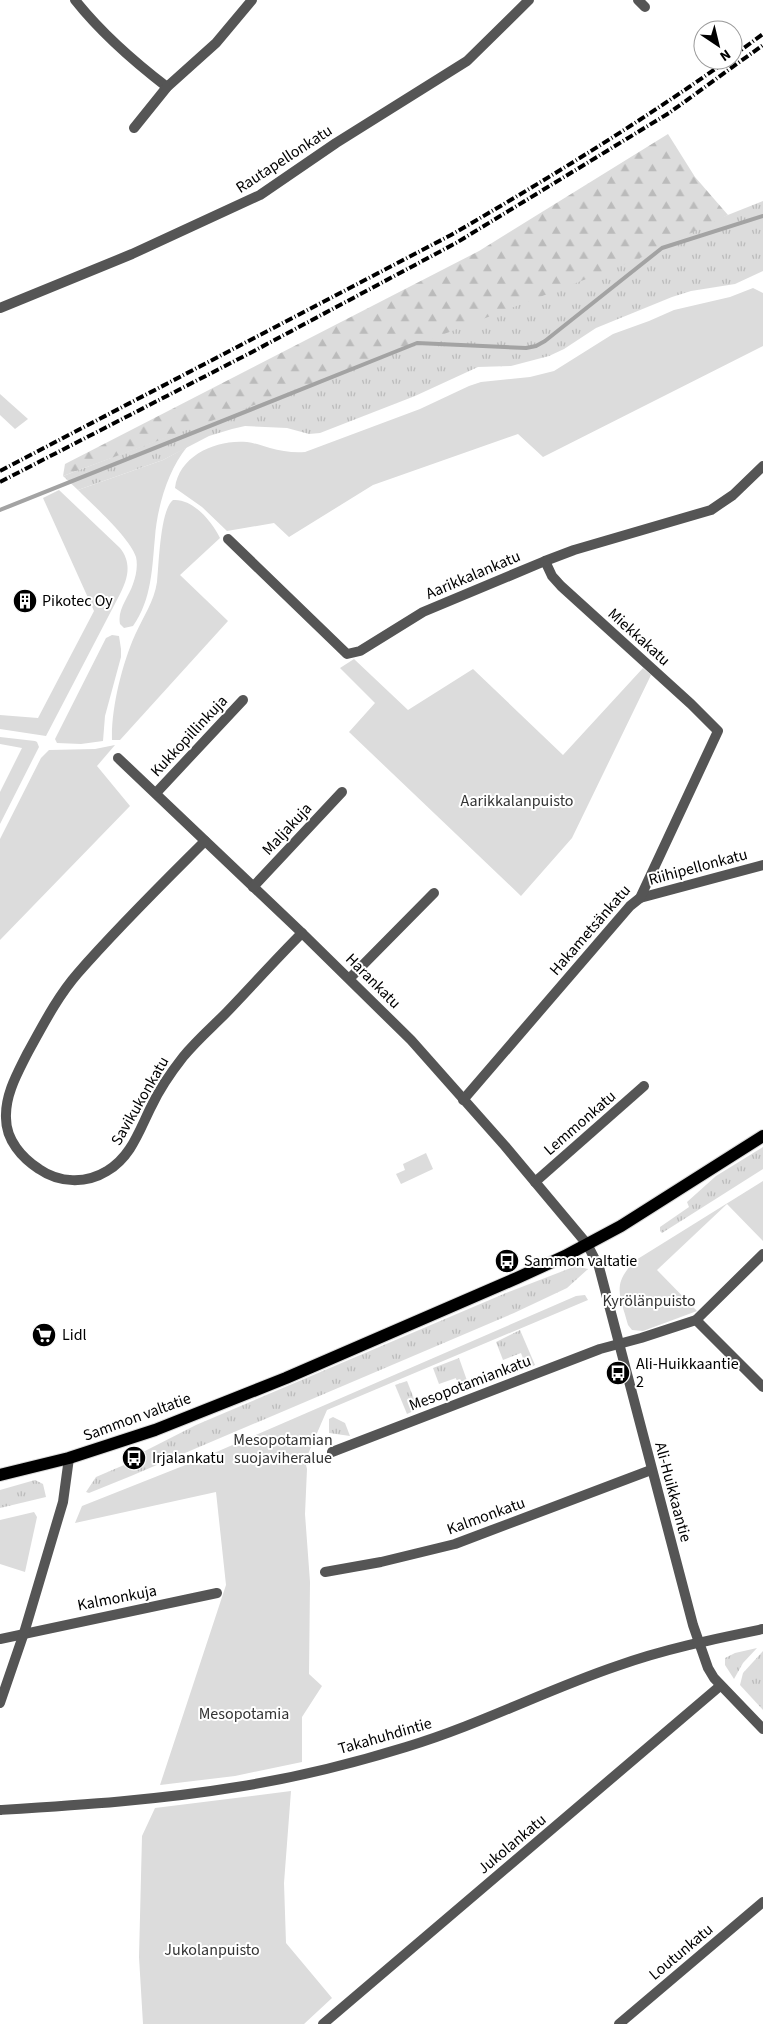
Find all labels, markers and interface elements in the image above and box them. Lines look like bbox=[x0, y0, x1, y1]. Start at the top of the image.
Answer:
north arrow bbox=[693, 20, 743, 70]
text: N bbox=[715, 44, 734, 66]
street label: Rautapellonkatu bbox=[231, 120, 337, 198]
street label: Aarikkalankatu bbox=[422, 545, 524, 605]
building icon: Pikotec Oy bbox=[12, 588, 38, 614]
place label: Pikotec Oy bbox=[42, 590, 113, 612]
street label: Miekkakatu bbox=[603, 603, 675, 671]
street label: Kukkopillinkuja bbox=[145, 690, 233, 782]
park label: Aarikkalanpuisto bbox=[460, 790, 574, 812]
street label: Maljakuja bbox=[257, 798, 317, 860]
street label: Riihipellonkatu bbox=[646, 843, 750, 891]
street label: Hakametsänkatu bbox=[544, 880, 636, 980]
street label: Harankatu bbox=[340, 948, 406, 1014]
street label: Savikukonkatu bbox=[106, 1053, 174, 1149]
street label: Lemmonkatu bbox=[539, 1085, 621, 1161]
bus stop icon: Sammon valtatie bbox=[494, 1248, 520, 1274]
place label: Sammon valtatie bbox=[524, 1250, 637, 1272]
park label: Kyrölänpuisto bbox=[602, 1290, 696, 1312]
supermarket icon: Lidl bbox=[31, 1322, 57, 1348]
place label: Lidl bbox=[62, 1324, 87, 1346]
street label: Mesopotamiankatu bbox=[406, 1350, 534, 1416]
place label: Ali-Huikkaantie 2 bbox=[636, 1353, 739, 1393]
bus stop icon: Ali-Huikkaantie 2 bbox=[605, 1360, 631, 1386]
street label: Sammon valtatie bbox=[80, 1387, 194, 1447]
park label: Mesopotamian suojaviheralue bbox=[233, 1429, 333, 1469]
street label: Ali-Huikkaantie bbox=[649, 1440, 697, 1544]
bus stop icon: Irjalankatu bbox=[121, 1445, 147, 1471]
place label: Irjalankatu bbox=[152, 1447, 224, 1469]
street label: Kalmonkatu bbox=[444, 1492, 528, 1540]
street label: Kalmonkuja bbox=[75, 1580, 159, 1616]
park label: Mesopotamia bbox=[199, 1703, 289, 1725]
street label: Takahuhdintie bbox=[336, 1712, 434, 1760]
street label: Jukolankatu bbox=[473, 1809, 551, 1879]
street label: Loutunkatu bbox=[644, 1919, 718, 1985]
park label: Jukolanpuisto bbox=[164, 1939, 260, 1961]

